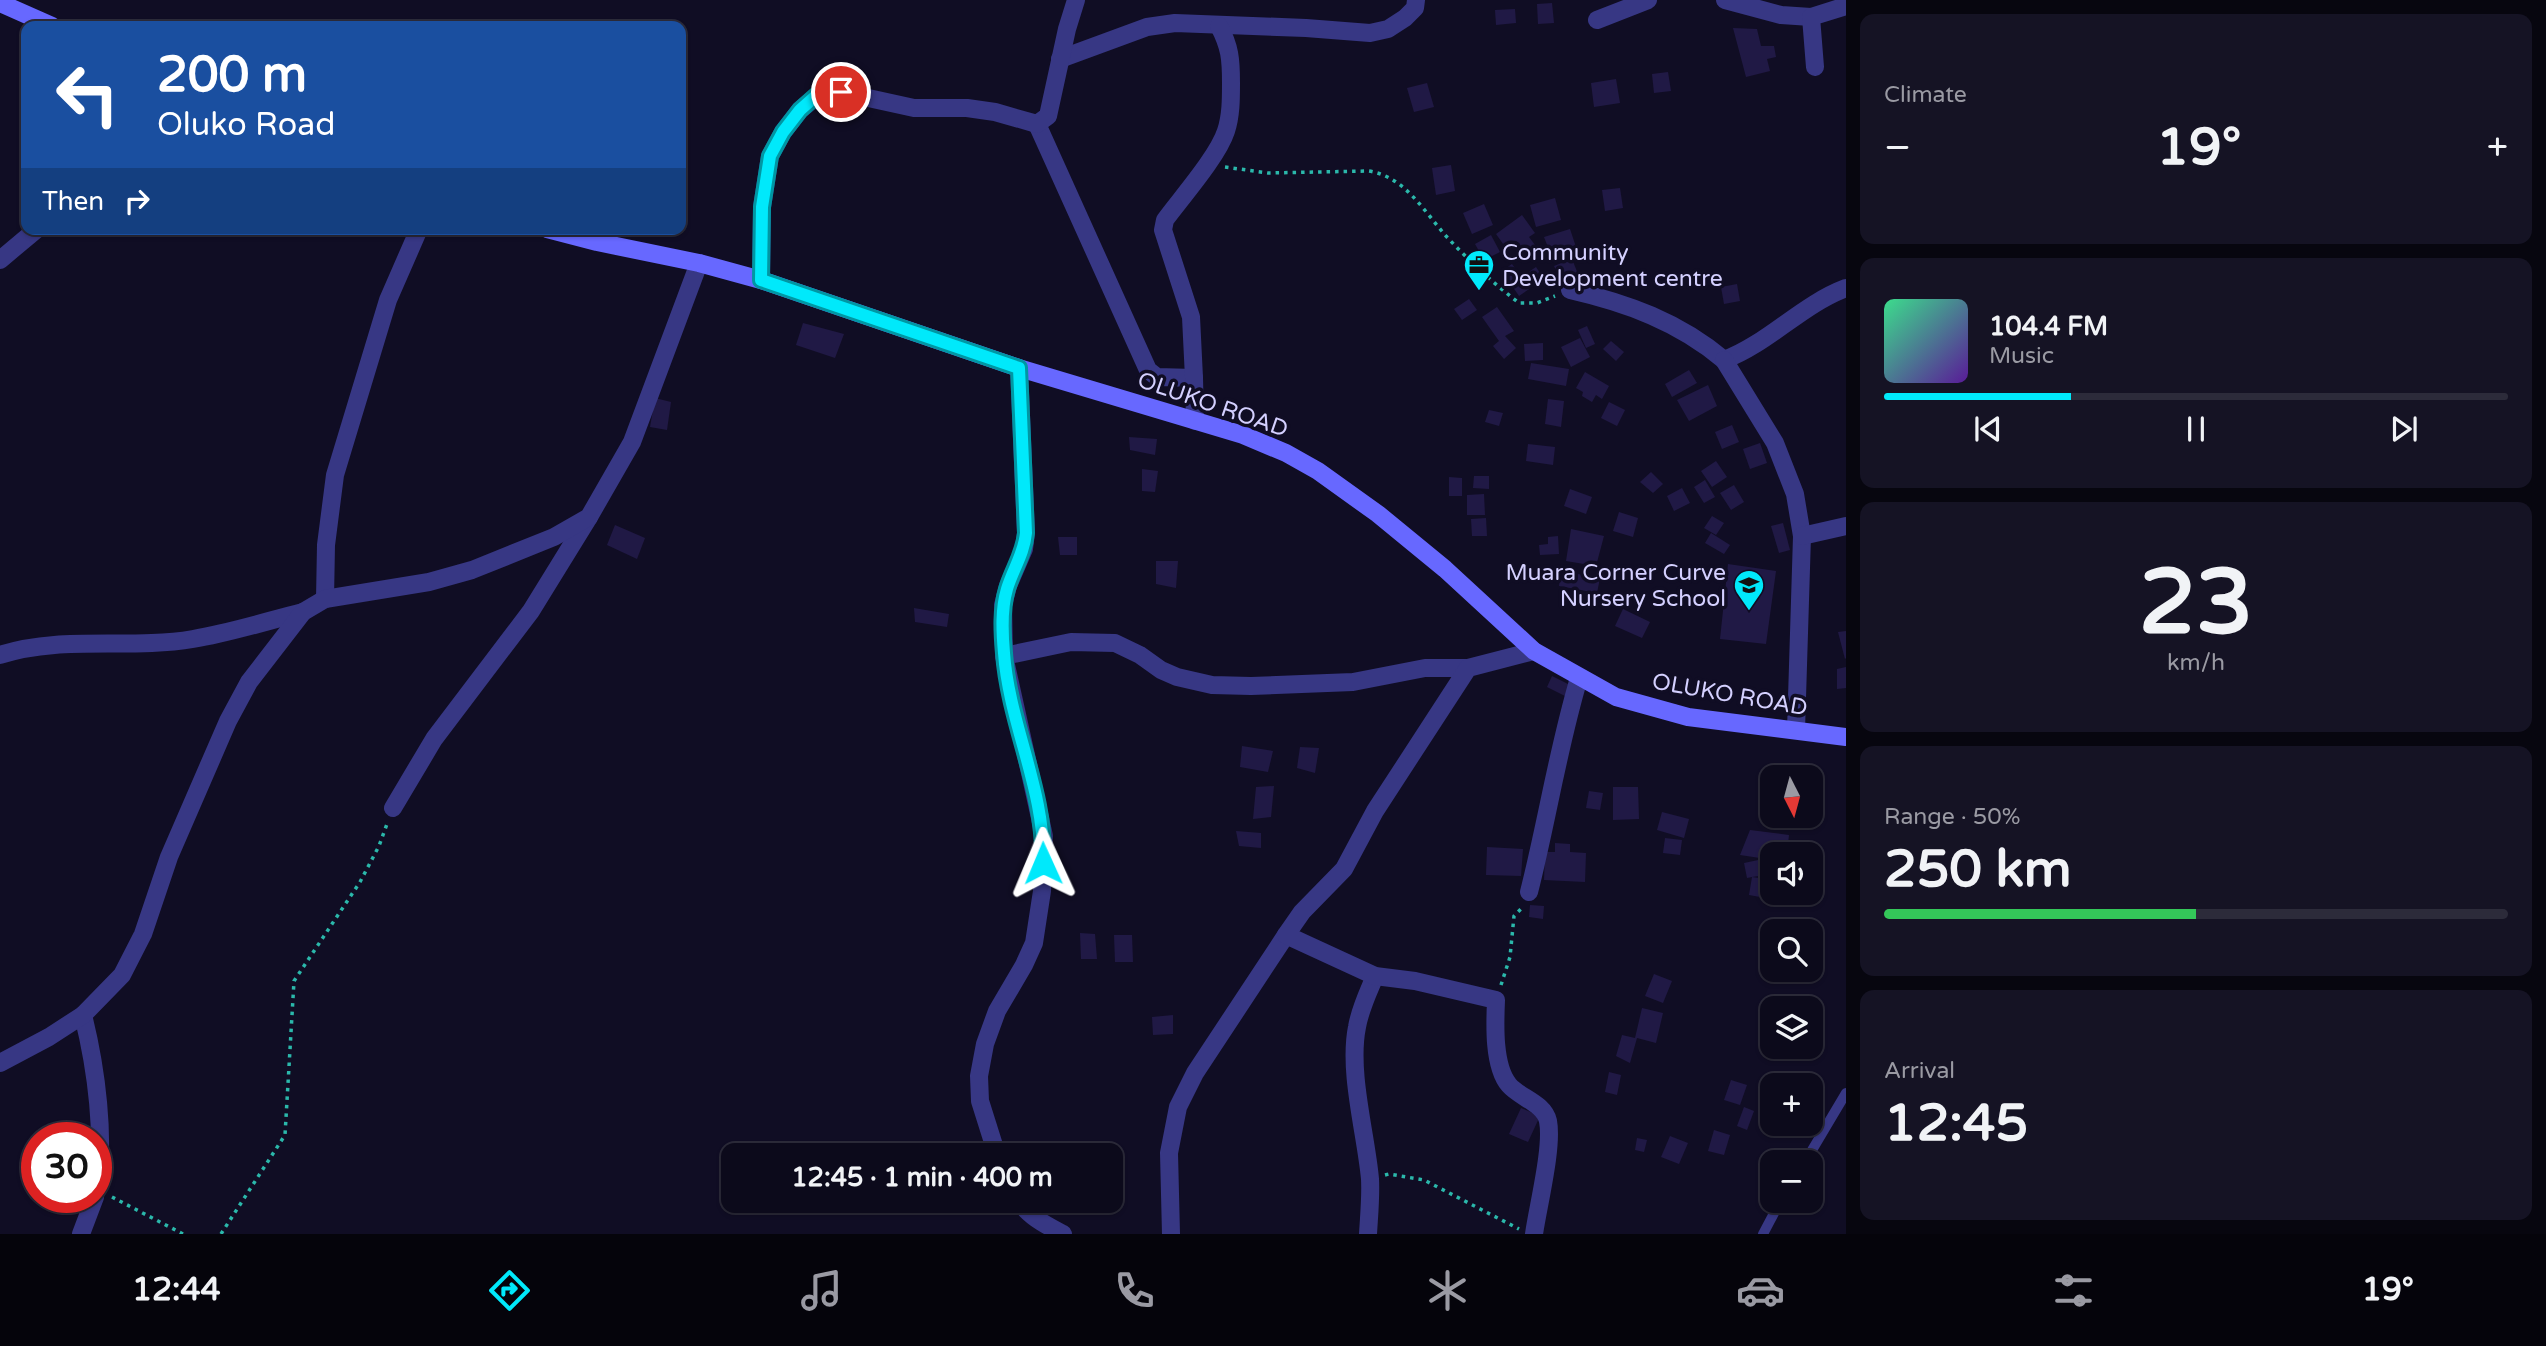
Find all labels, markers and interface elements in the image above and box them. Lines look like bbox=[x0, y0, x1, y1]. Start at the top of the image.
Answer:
text: 200 m bbox=[157, 46, 307, 105]
icon: left bbox=[42, 49, 133, 140]
pin bbox=[811, 62, 871, 122]
icon: arrive bbox=[822, 73, 860, 111]
text: Climate bbox=[1884, 81, 1967, 109]
text: Oluko Road bbox=[157, 106, 336, 144]
text: 19° bbox=[2156, 116, 2241, 179]
text: − bbox=[1884, 125, 1911, 171]
text: + bbox=[2487, 125, 2508, 171]
icon: right bbox=[118, 182, 156, 220]
text: Then bbox=[42, 186, 104, 217]
place label: Community Development centre bbox=[1502, 239, 1723, 293]
office icon: Community Development centre bbox=[1462, 248, 1496, 292]
text: 104.4 FM bbox=[1989, 311, 2108, 342]
text: Music bbox=[1989, 342, 2054, 370]
street label: OLUKO ROAD bbox=[1134, 366, 1292, 444]
icon: previous bbox=[1969, 410, 2007, 448]
icon: pause bbox=[2177, 410, 2215, 448]
icon: next bbox=[2385, 410, 2423, 448]
text: 23 bbox=[2139, 548, 2253, 658]
place label: Muara Corner Curve Nursery School bbox=[1506, 559, 1726, 613]
school or university icon: Muara Corner Curve Nursery School bbox=[1732, 568, 1766, 612]
text: km/h bbox=[2167, 649, 2225, 677]
street label: OLUKO ROAD bbox=[1650, 668, 1810, 722]
north arrow bbox=[1760, 765, 1824, 828]
map controls bbox=[1760, 765, 1823, 1213]
text: Range · 50% bbox=[1884, 803, 2020, 831]
position arrow bbox=[1006, 826, 1080, 900]
text: 250 km bbox=[1884, 838, 2072, 901]
button: sound bbox=[1760, 842, 1823, 905]
button: search bbox=[1760, 919, 1823, 982]
button: layers bbox=[1760, 996, 1823, 1059]
text: Arrival bbox=[1884, 1057, 1955, 1085]
button: + bbox=[1760, 1073, 1823, 1136]
text: 12:45 bbox=[1884, 1092, 2028, 1155]
speed limit sign: 30 bbox=[21, 1122, 112, 1213]
button: − bbox=[1760, 1150, 1823, 1213]
text: 12:45 · 1 min · 400 m bbox=[791, 1162, 1053, 1193]
icon: directions bbox=[485, 1266, 534, 1315]
icon: music bbox=[797, 1266, 846, 1315]
icon: phone bbox=[1110, 1266, 1159, 1315]
icon: climate bbox=[1423, 1266, 1472, 1315]
icon: car bbox=[1736, 1266, 1785, 1315]
icon: filters bbox=[2049, 1266, 2098, 1315]
text: 12:44 bbox=[132, 1271, 221, 1309]
text: 19° bbox=[2362, 1271, 2414, 1309]

